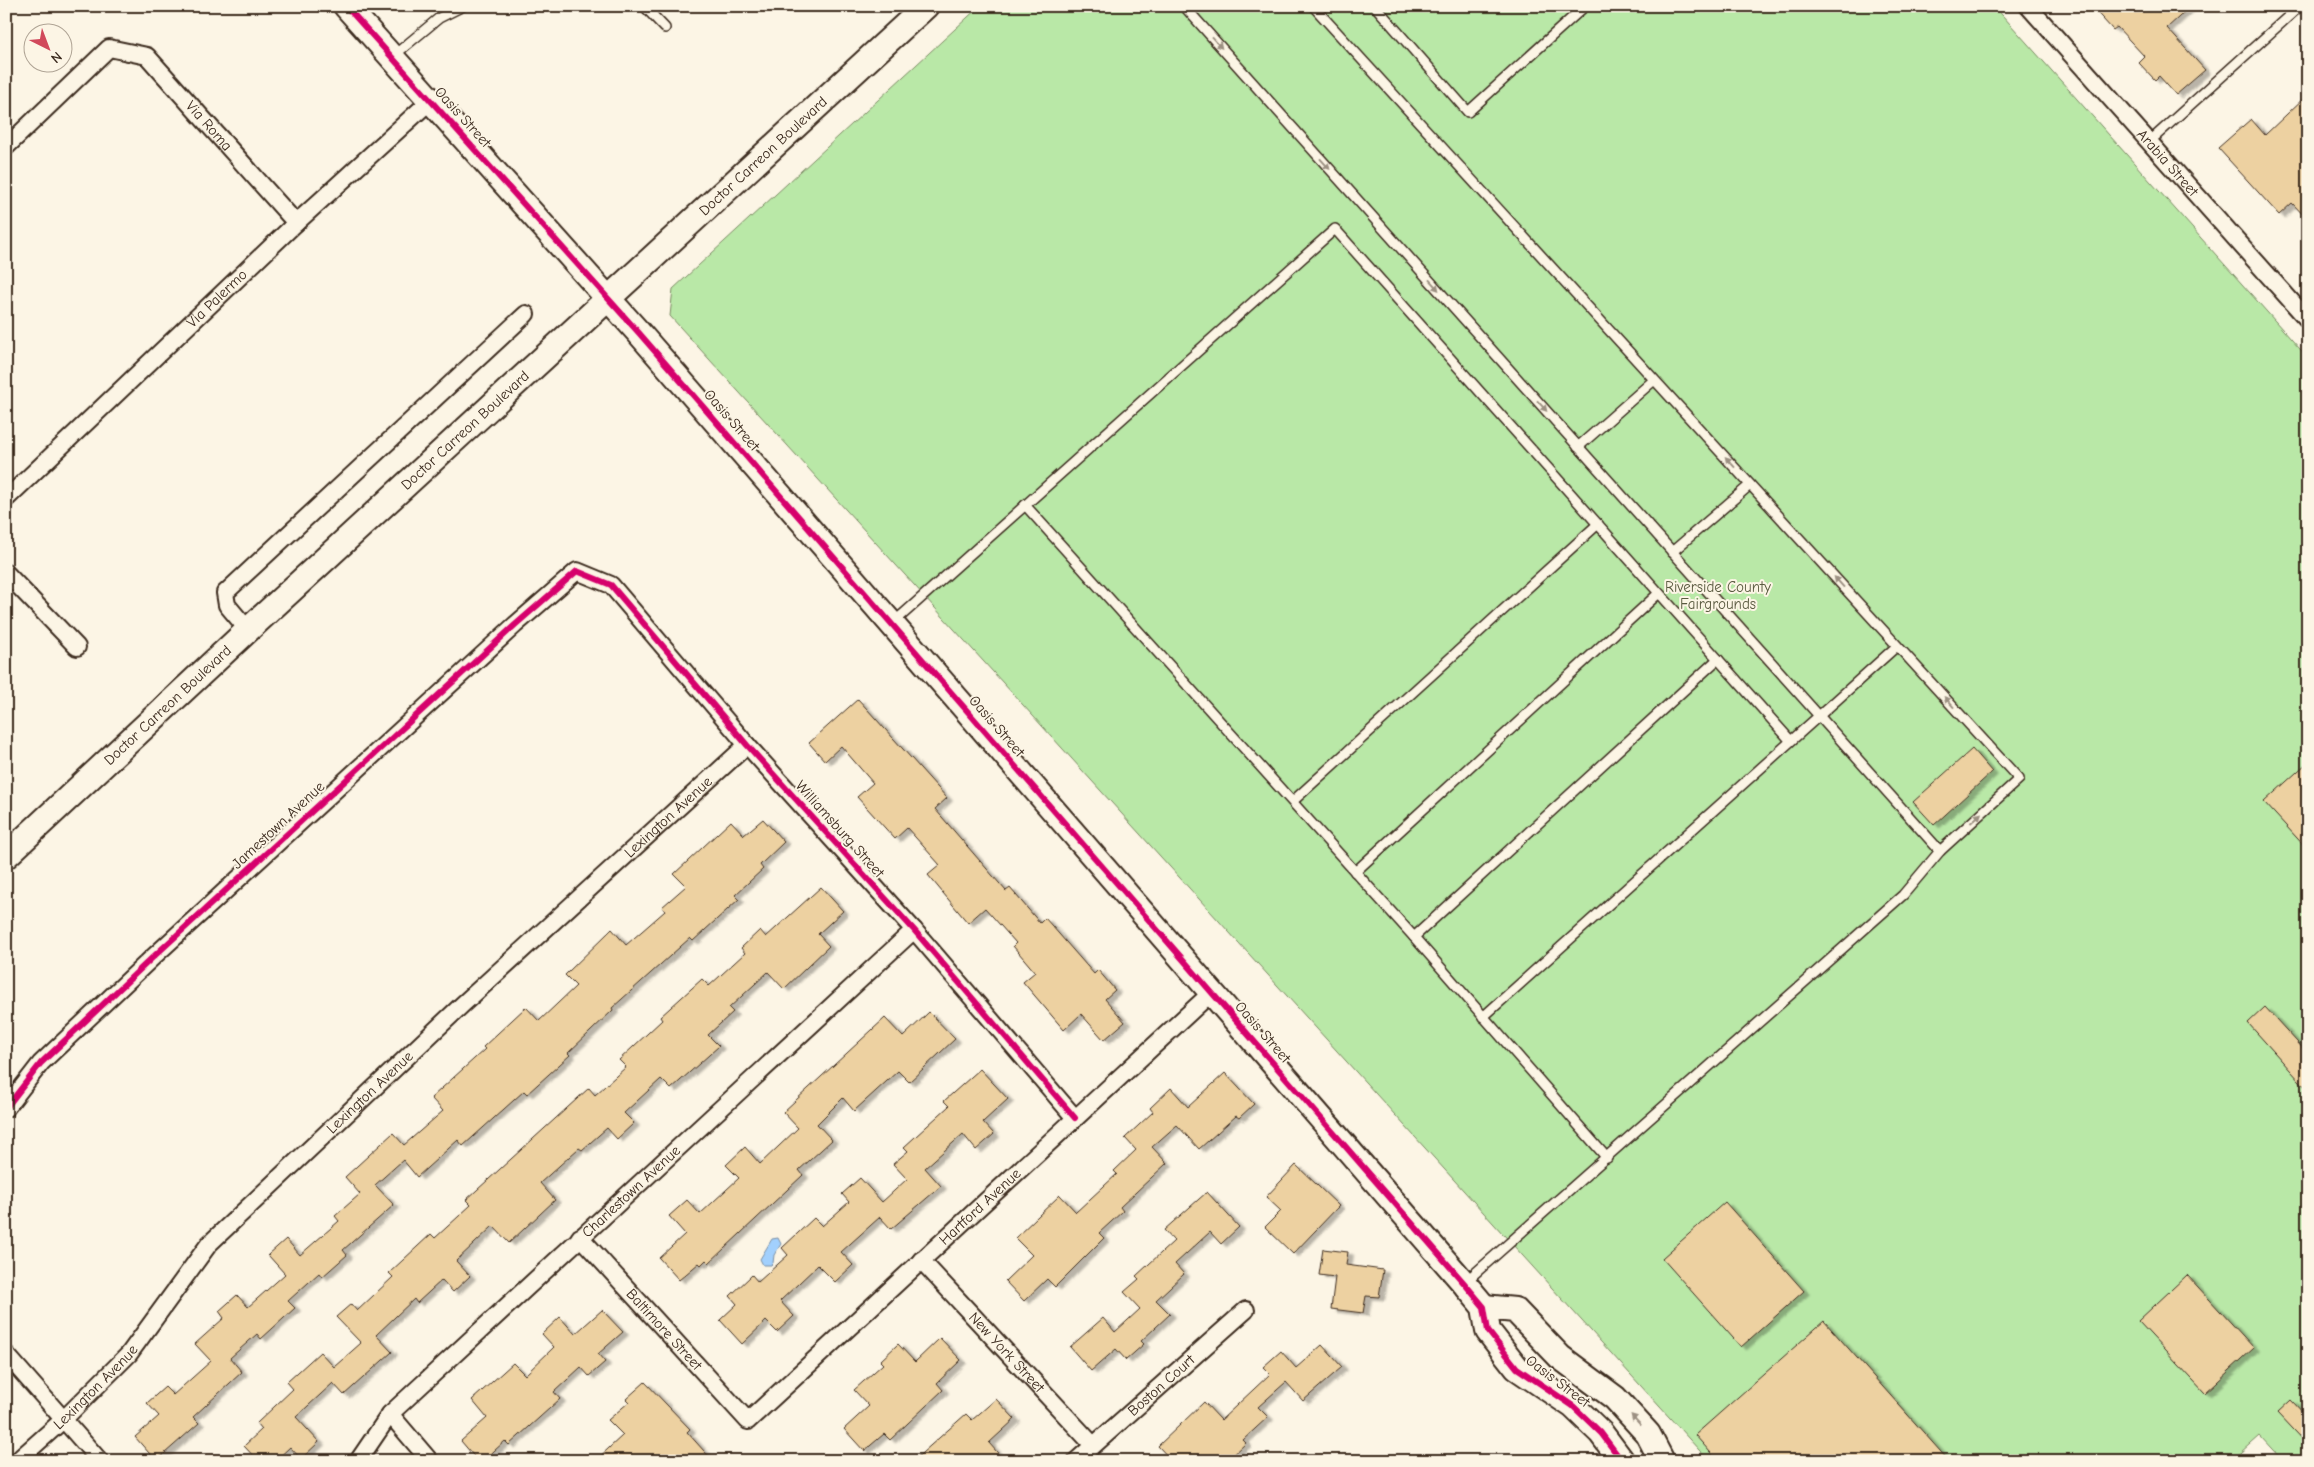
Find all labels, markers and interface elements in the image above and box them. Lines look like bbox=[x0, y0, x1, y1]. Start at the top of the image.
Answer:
north arrow bbox=[22, 22, 72, 72]
one-way arrow bbox=[1211, 36, 1223, 48]
text: N bbox=[47, 48, 65, 67]
street label: Oasis Street bbox=[431, 83, 496, 152]
street label: Doctor Carreon Boulevard bbox=[695, 93, 831, 219]
street label: Via Roma bbox=[182, 97, 236, 154]
street label: Arabia Street bbox=[2133, 125, 2203, 201]
one-way arrow bbox=[1319, 157, 1331, 169]
street label: Via Palermo bbox=[183, 265, 251, 331]
one-way arrow bbox=[1428, 278, 1439, 291]
street label: Doctor Carreon Boulevard bbox=[397, 367, 533, 494]
street label: Oasis Street bbox=[700, 385, 764, 455]
one-way arrow bbox=[1536, 399, 1548, 411]
one-way arrow bbox=[1724, 457, 1736, 469]
one-way arrow bbox=[1833, 577, 1845, 589]
park label: Riverside County Fairgrounds bbox=[1665, 578, 1771, 613]
street label: Doctor Carreon Boulevard bbox=[100, 641, 235, 769]
street label: Oasis Street bbox=[965, 691, 1029, 761]
one-way arrow bbox=[1943, 697, 1955, 709]
street label: Lexington Avenue bbox=[621, 772, 716, 861]
street label: Jamestown Avenue bbox=[228, 777, 329, 873]
street label: Williamsburg Street bbox=[792, 777, 889, 882]
one-way arrow bbox=[1969, 812, 1981, 824]
street label: Oasis Street bbox=[1231, 997, 1295, 1067]
street label: Lexington Avenue bbox=[323, 1047, 417, 1137]
street label: Charlestown Avenue bbox=[578, 1141, 684, 1241]
street label: Hartford Avenue bbox=[935, 1164, 1025, 1249]
street label: Baltimore Street bbox=[623, 1285, 707, 1374]
street label: New York Street bbox=[965, 1308, 1049, 1397]
street label: Lexington Avenue bbox=[50, 1341, 142, 1433]
street label: Boston Court bbox=[1124, 1350, 1199, 1420]
street label: Oasis Street bbox=[1522, 1351, 1594, 1411]
one-way arrow bbox=[1630, 1414, 1641, 1427]

